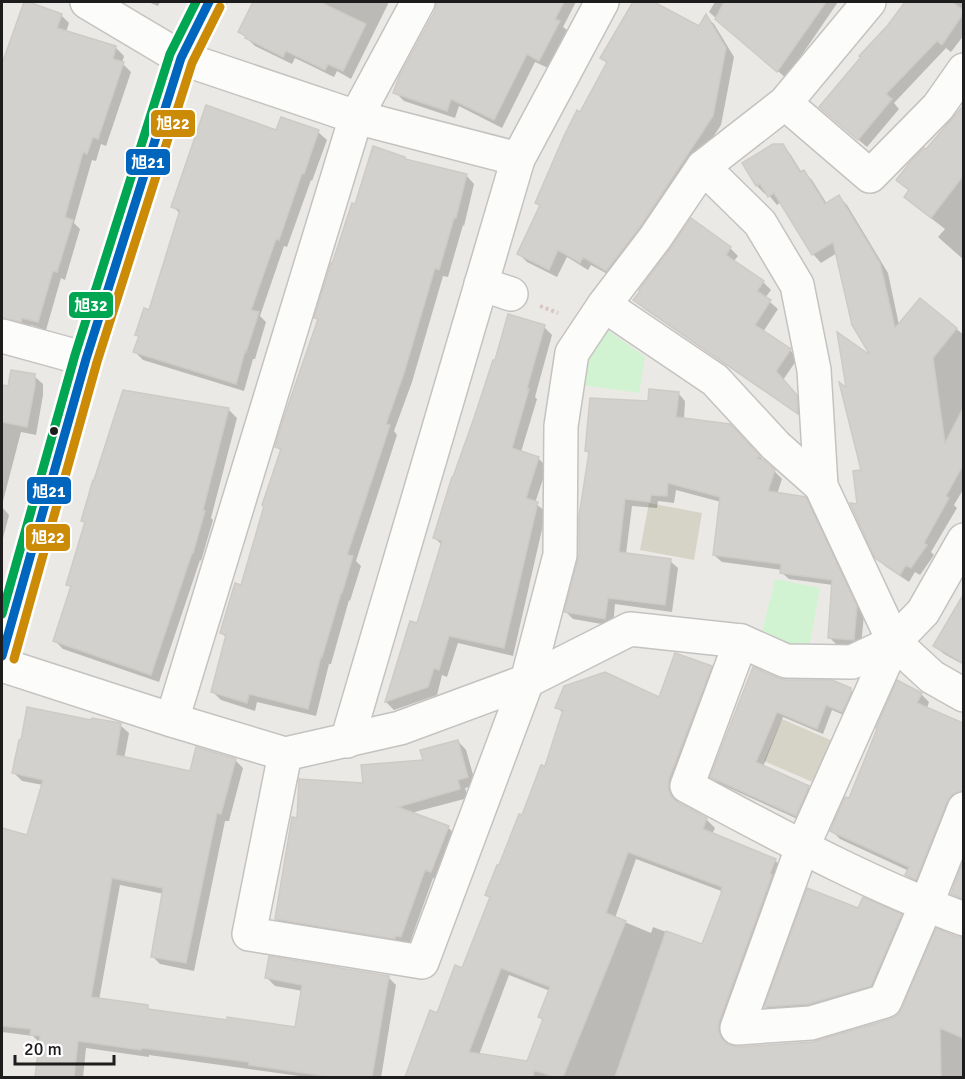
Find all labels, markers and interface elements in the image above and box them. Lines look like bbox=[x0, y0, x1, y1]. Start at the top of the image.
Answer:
line badge: 旭22 bbox=[150, 109, 196, 138]
text: 旭22 bbox=[156, 114, 190, 134]
line badge: 旭21 bbox=[125, 148, 171, 176]
text: 旭21 bbox=[131, 153, 165, 173]
line badge: 旭32 bbox=[68, 291, 114, 319]
text: 旭32 bbox=[74, 296, 108, 316]
unlabelled marker bbox=[48, 425, 60, 437]
line badge: 旭21 bbox=[26, 476, 72, 505]
text: 旭21 bbox=[32, 482, 66, 502]
line badge: 旭22 bbox=[25, 523, 71, 552]
text: 旭22 bbox=[31, 528, 65, 548]
scale bar bbox=[15, 1028, 114, 1066]
text: 20 m bbox=[24, 1038, 62, 1060]

